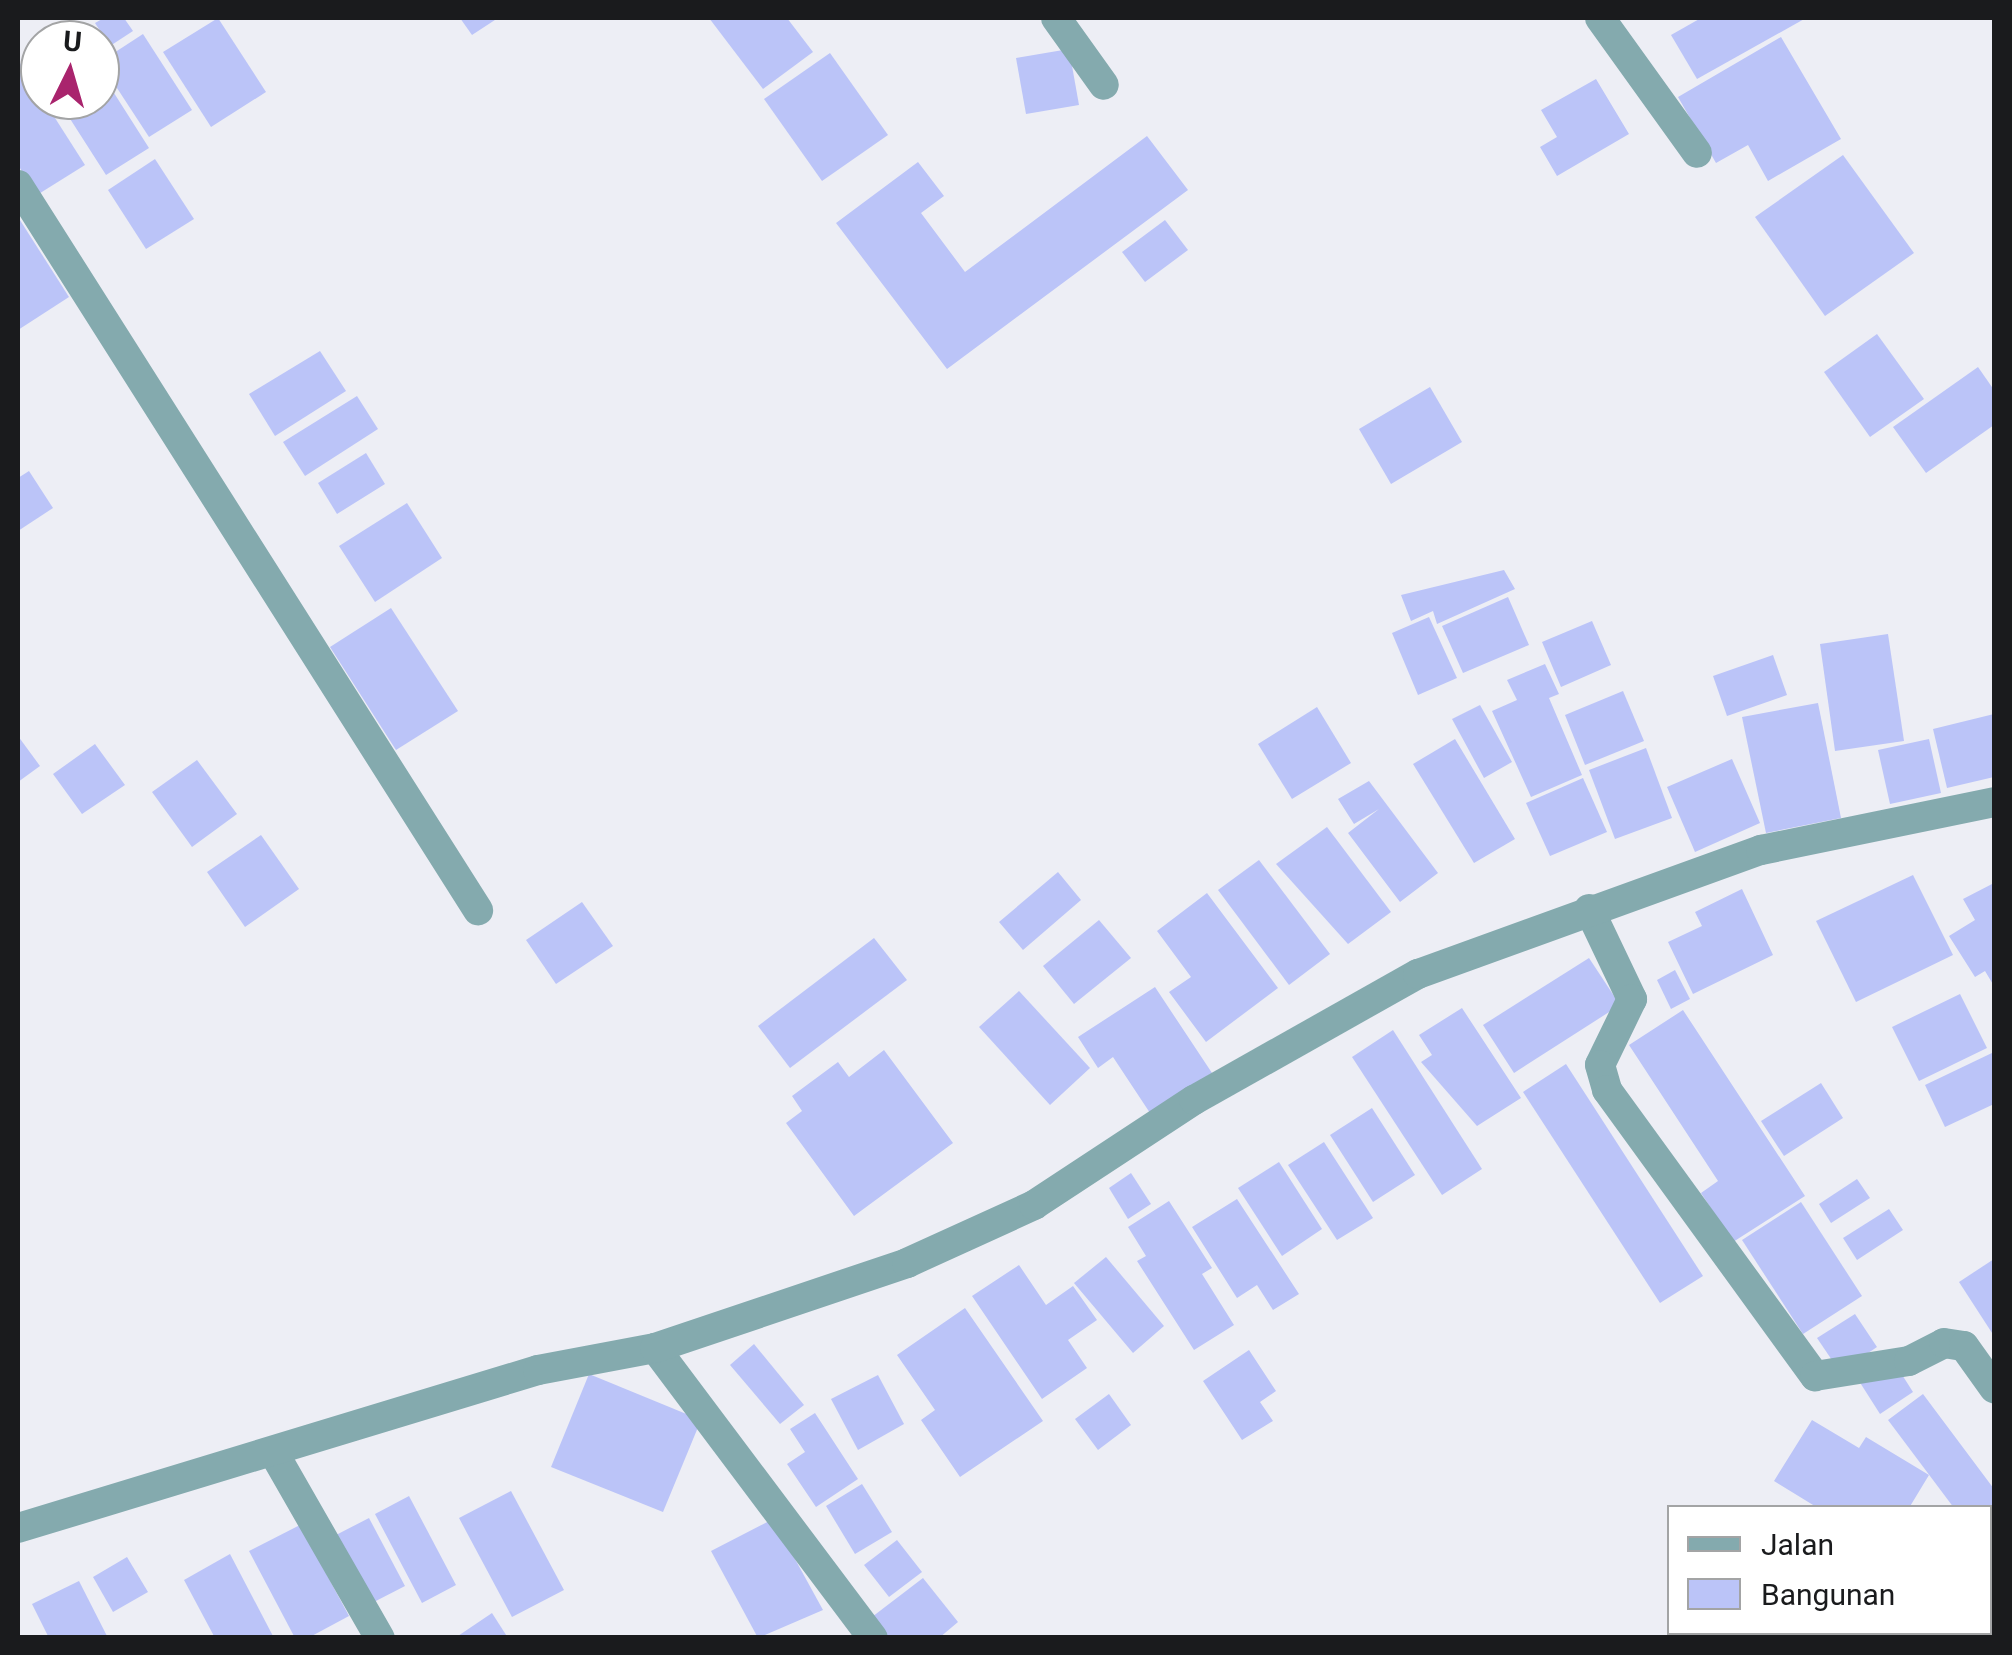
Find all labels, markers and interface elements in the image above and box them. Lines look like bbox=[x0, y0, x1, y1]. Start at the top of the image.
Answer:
north arrow bbox=[20, 20, 120, 120]
text: U bbox=[62, 24, 83, 59]
legend bbox=[1667, 1505, 1992, 1635]
text: Jalan bbox=[1761, 1527, 1834, 1562]
text: Bangunan bbox=[1761, 1577, 1895, 1612]

